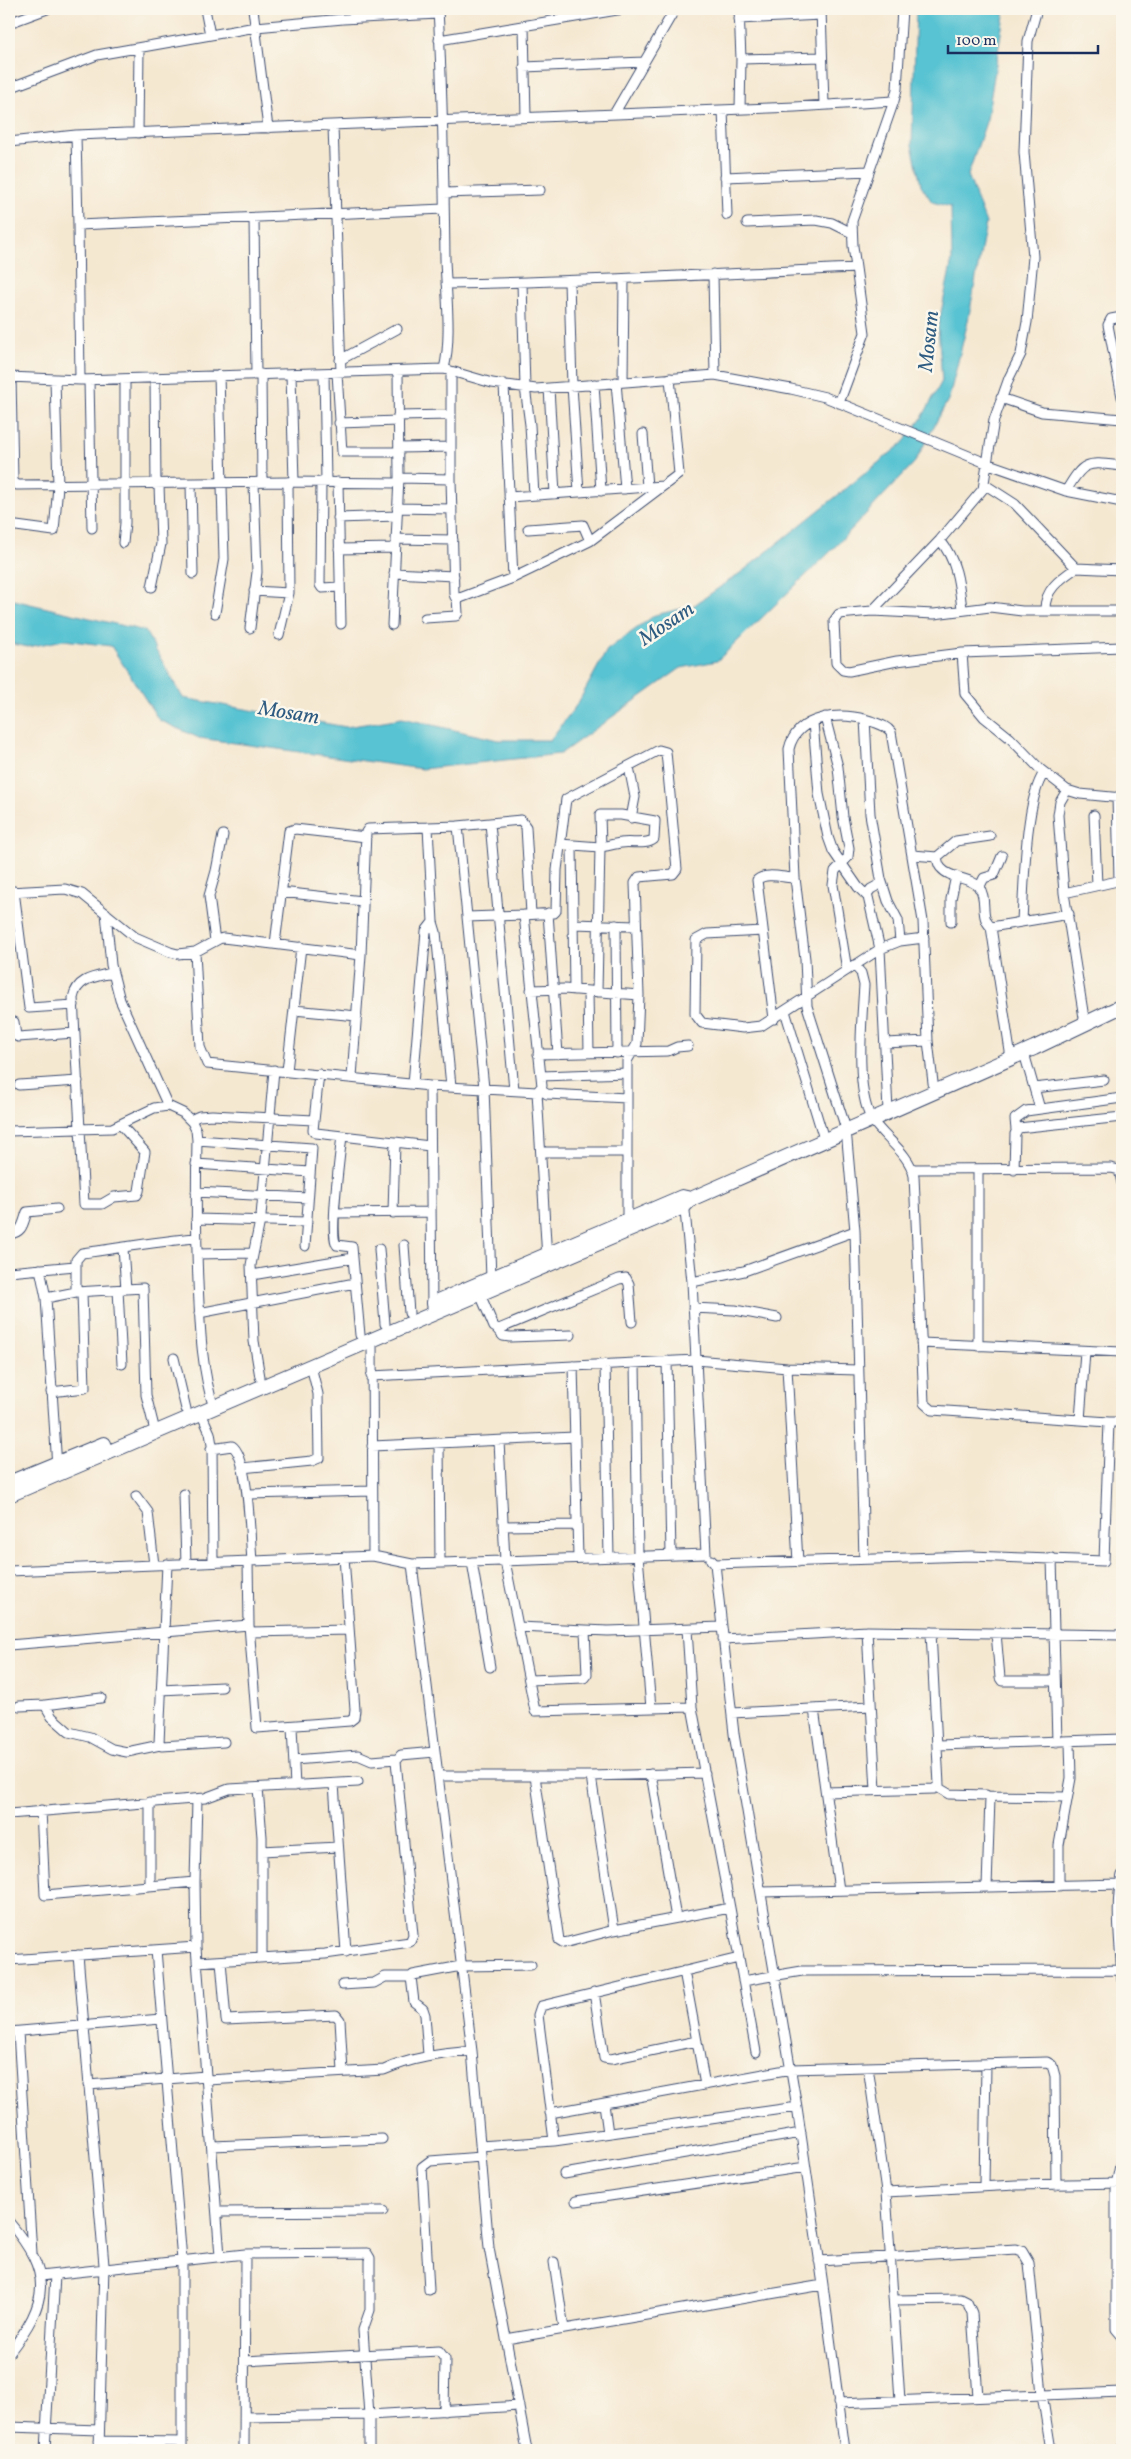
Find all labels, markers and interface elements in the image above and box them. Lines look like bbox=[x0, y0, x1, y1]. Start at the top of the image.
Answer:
scale bar bbox=[948, 22, 1098, 54]
text: 100 m bbox=[956, 31, 996, 52]
water label: Mosam bbox=[912, 309, 947, 374]
water label: Mosam bbox=[632, 595, 700, 654]
water label: Mosam bbox=[255, 694, 321, 733]

